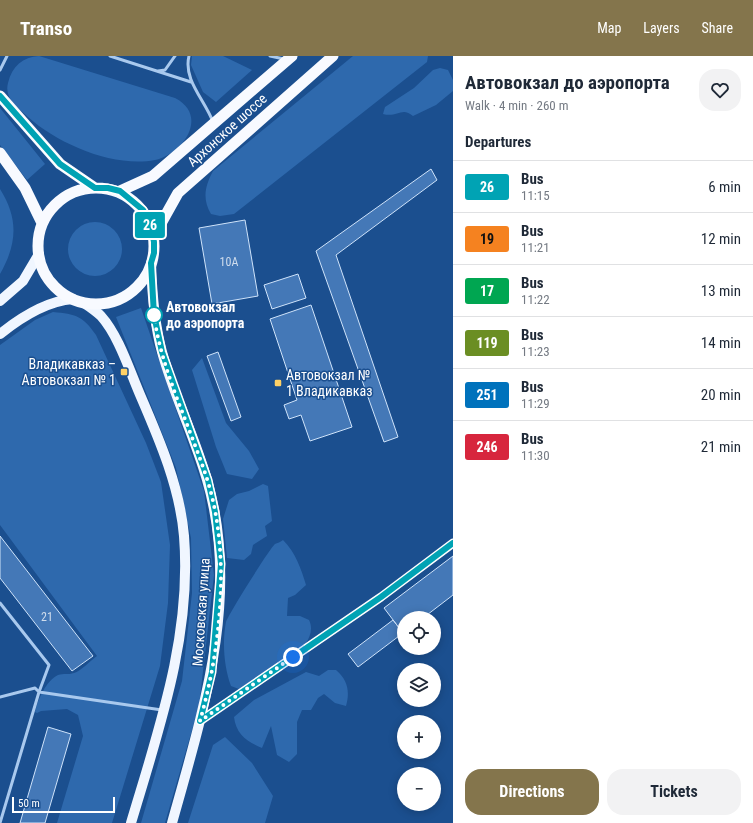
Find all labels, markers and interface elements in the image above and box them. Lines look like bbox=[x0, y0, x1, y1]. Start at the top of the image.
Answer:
text: Transo bbox=[20, 17, 72, 40]
text: Map bbox=[597, 20, 621, 36]
text: Layers bbox=[643, 20, 680, 36]
text: Share bbox=[702, 20, 733, 36]
button: heart bbox=[699, 69, 741, 111]
text: Автовокзал до аэропорта bbox=[465, 71, 670, 94]
street label: Архонское шоссе bbox=[184, 90, 270, 170]
text: Walk · 4 min · 260 m bbox=[465, 98, 569, 113]
text: Departures bbox=[465, 133, 531, 151]
text: Bus bbox=[521, 170, 544, 188]
text: 6 min bbox=[708, 178, 741, 196]
text: 26 bbox=[480, 179, 494, 195]
text: 11:15 bbox=[521, 188, 550, 203]
line badge: 26 bbox=[132, 212, 168, 238]
text: 26 bbox=[143, 217, 157, 233]
text: Bus bbox=[521, 222, 544, 240]
text: 12 min bbox=[701, 230, 741, 248]
text: 19 bbox=[480, 231, 494, 247]
text: 11:21 bbox=[521, 240, 550, 255]
house number: 10А bbox=[220, 255, 238, 269]
text: Bus bbox=[521, 274, 544, 292]
text: 13 min bbox=[701, 282, 741, 300]
text: 17 bbox=[480, 283, 494, 299]
text: 11:22 bbox=[521, 292, 550, 307]
place label: Автовокзал до аэропорта bbox=[166, 299, 245, 331]
marker: Автовокзал до аэропорта bbox=[145, 306, 163, 324]
text: Bus bbox=[521, 326, 544, 344]
text: 14 min bbox=[701, 334, 741, 352]
text: 119 bbox=[476, 335, 498, 351]
text: 11:23 bbox=[521, 344, 550, 359]
place label: Владикавказ – Автовокзал № 1 bbox=[22, 356, 116, 388]
marker: Владикавказ – Автовокзал № 1 bbox=[119, 367, 129, 377]
place label: Автовокзал № 1 Владикавказ bbox=[286, 367, 372, 399]
marker: Автовокзал № 1 Владикавказ bbox=[273, 378, 283, 388]
text: Bus bbox=[521, 378, 544, 396]
text: 20 min bbox=[701, 386, 741, 404]
text: 251 bbox=[476, 387, 498, 403]
text: 11:29 bbox=[521, 396, 550, 411]
text: Bus bbox=[521, 430, 544, 448]
text: 21 min bbox=[701, 438, 741, 456]
text: 246 bbox=[476, 439, 498, 455]
text: 11:30 bbox=[521, 448, 550, 463]
street label: Московская улица bbox=[189, 557, 213, 667]
house number: 21 bbox=[41, 610, 53, 624]
map controls bbox=[397, 611, 441, 811]
button: locate bbox=[397, 611, 441, 655]
your location bbox=[283, 647, 303, 667]
button: layers bbox=[397, 663, 441, 707]
button: + bbox=[397, 715, 441, 759]
button: − bbox=[397, 767, 441, 811]
button: Directions bbox=[465, 769, 599, 815]
button: Tickets bbox=[607, 769, 741, 815]
scale bar bbox=[12, 795, 115, 814]
text: 50 m bbox=[18, 797, 40, 810]

